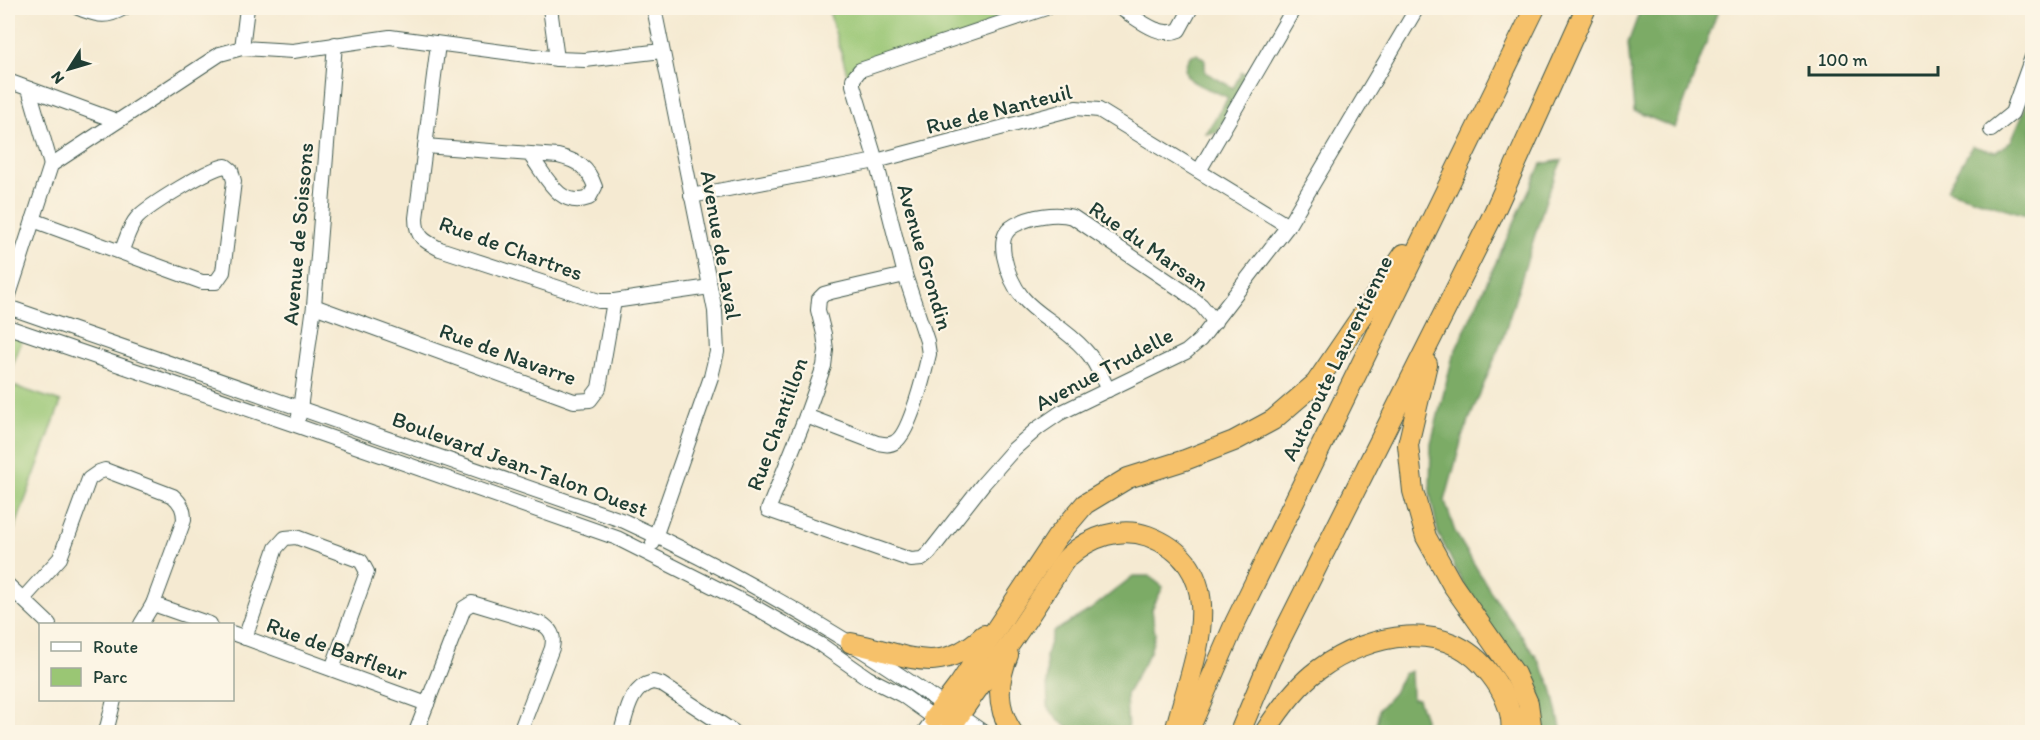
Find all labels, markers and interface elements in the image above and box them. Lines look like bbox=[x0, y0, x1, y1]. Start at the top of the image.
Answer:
north arrow bbox=[39, 39, 99, 99]
scale bar bbox=[1809, 39, 1938, 77]
text: 100 m bbox=[1818, 49, 1868, 71]
text: N bbox=[47, 68, 68, 88]
street label: Rue de Nanteuil bbox=[923, 78, 1075, 140]
street label: Avenue de Soissons bbox=[277, 141, 319, 327]
street label: Avenue de Laval bbox=[695, 168, 747, 322]
street label: Avenue Grondin bbox=[891, 181, 959, 334]
street label: Rue du Marsan bbox=[1084, 195, 1215, 298]
street label: Rue de Chartres bbox=[435, 209, 587, 287]
street label: Autoroute Laurentienne bbox=[1275, 251, 1399, 465]
street label: Rue de Navarre bbox=[436, 317, 580, 391]
street label: Avenue Trudelle bbox=[1030, 321, 1178, 417]
street label: Rue Chantillon bbox=[740, 353, 814, 494]
street label: Boulevard Jean-Talon Ouest bbox=[388, 405, 652, 523]
street label: Rue de Barfleur bbox=[263, 611, 412, 687]
legend bbox=[39, 623, 234, 701]
text: Route bbox=[93, 636, 138, 658]
text: Parc bbox=[93, 666, 127, 688]

